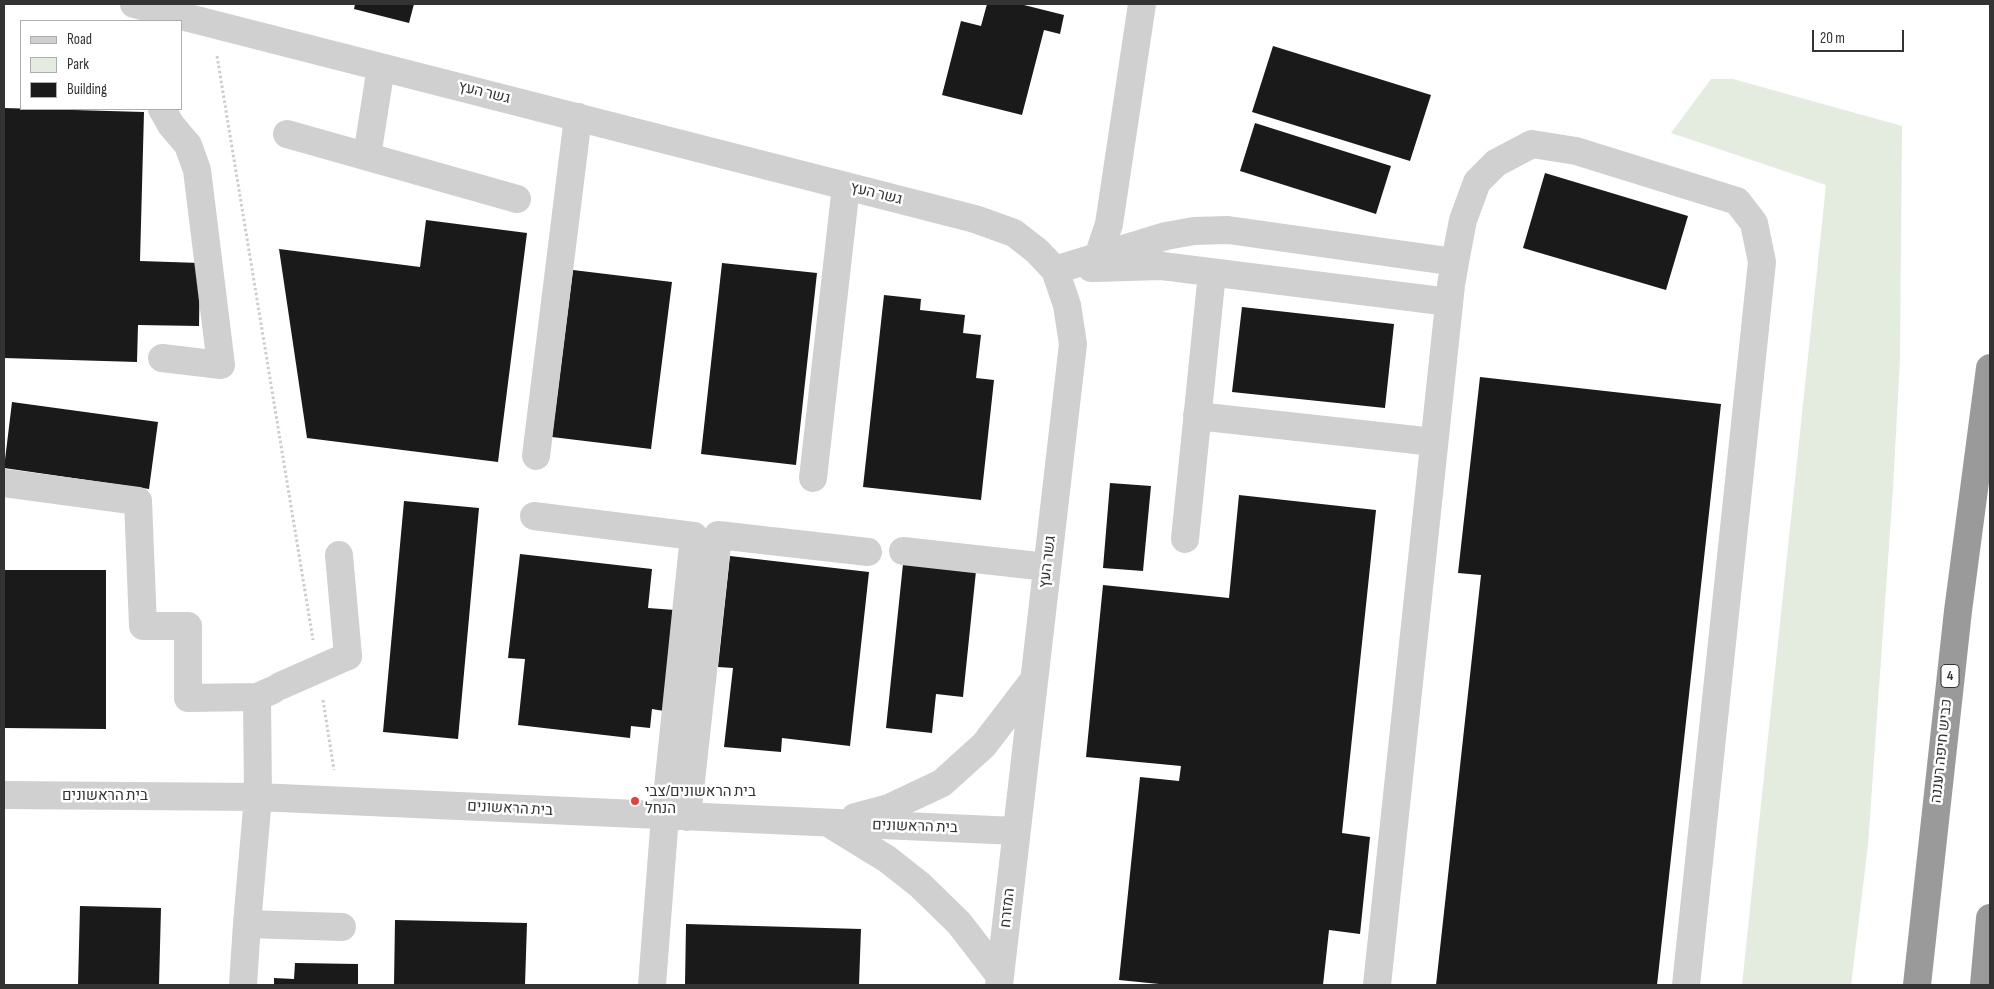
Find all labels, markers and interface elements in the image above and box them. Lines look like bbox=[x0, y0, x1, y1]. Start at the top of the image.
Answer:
legend bbox=[20, 20, 182, 110]
scale bar bbox=[1814, 20, 1906, 52]
text: 20 m bbox=[1820, 29, 1845, 48]
text: Road bbox=[67, 30, 92, 49]
text: Park bbox=[67, 55, 89, 74]
street label: גשר העץ bbox=[456, 78, 512, 108]
text: Building bbox=[67, 80, 107, 99]
street label: גשר העץ bbox=[848, 179, 904, 209]
street label: גשר העץ bbox=[1036, 535, 1060, 589]
road number: 4 bbox=[1941, 664, 1959, 688]
street label: כביש חיפה רעננה bbox=[1928, 698, 1956, 804]
place label: בית הראשונים/צבי הנחל bbox=[645, 783, 756, 818]
street label: בית הראשונים bbox=[62, 787, 148, 805]
marker: בית הראשונים/צבי הנחל bbox=[629, 795, 641, 807]
street label: בית הראשונים bbox=[467, 798, 553, 820]
street label: בית הראשונים bbox=[872, 817, 958, 837]
street label: המזרח bbox=[997, 887, 1019, 929]

